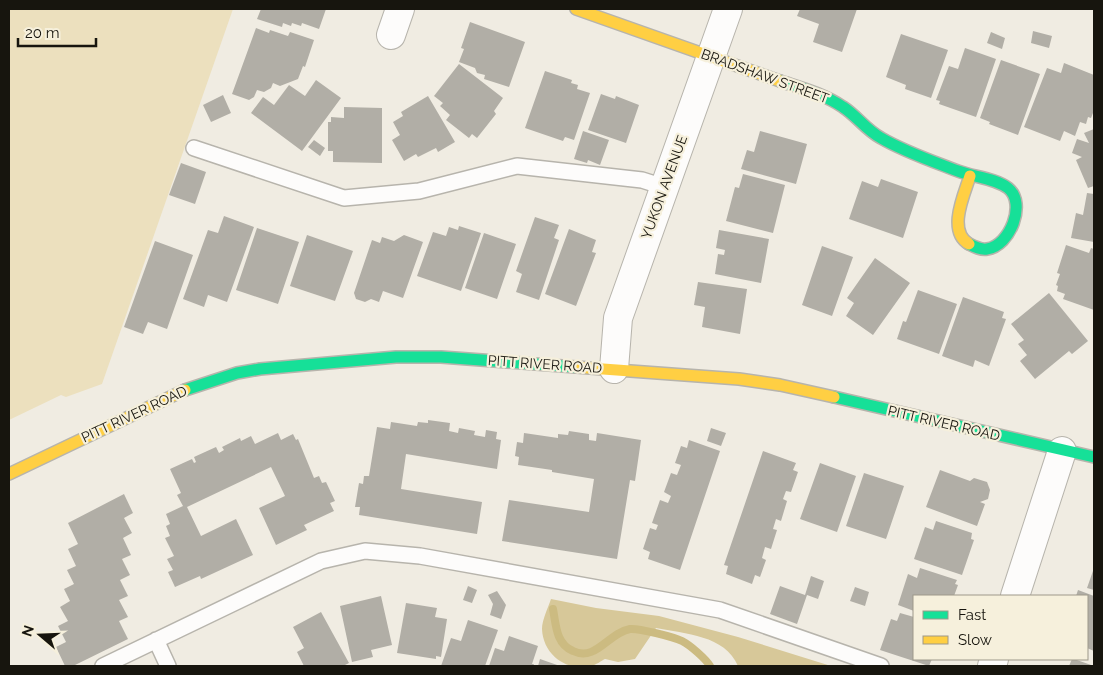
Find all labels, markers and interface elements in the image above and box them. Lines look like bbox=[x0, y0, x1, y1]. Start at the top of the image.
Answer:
scale bar bbox=[18, 15, 95, 47]
text: 20 m bbox=[25, 24, 60, 42]
street label: BRADSHAW STREET bbox=[699, 45, 832, 107]
street label: YUKON AVENUE bbox=[638, 133, 690, 241]
street label: PITT RIVER ROAD bbox=[487, 352, 603, 376]
street label: PITT RIVER ROAD bbox=[79, 383, 189, 445]
street label: PITT RIVER ROAD bbox=[886, 402, 1002, 444]
legend bbox=[913, 595, 1088, 660]
text: Fast bbox=[958, 606, 986, 624]
north arrow bbox=[15, 610, 65, 660]
text: N bbox=[18, 623, 37, 638]
text: Slow bbox=[958, 631, 992, 649]

